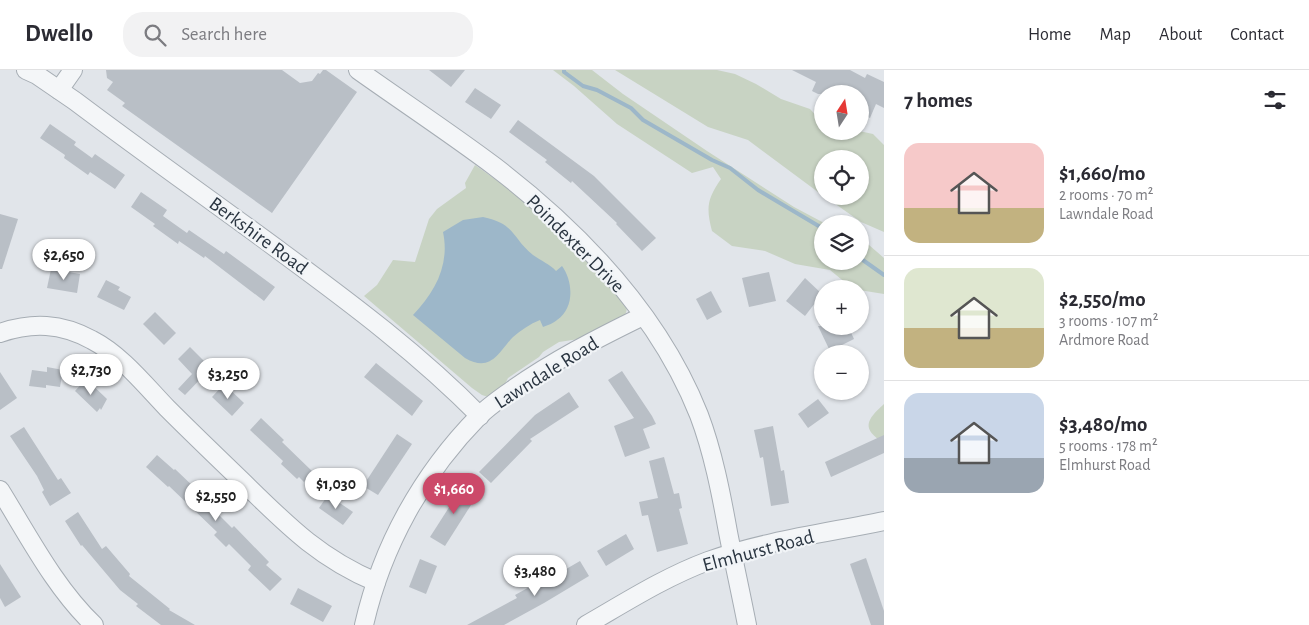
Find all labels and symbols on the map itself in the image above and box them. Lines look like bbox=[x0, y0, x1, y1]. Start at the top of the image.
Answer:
north arrow bbox=[814, 85, 869, 140]
street label: Poindexter Drive bbox=[522, 191, 628, 297]
street label: Berkshire Road bbox=[205, 193, 312, 278]
pin: $2,650 bbox=[23, 238, 105, 281]
street label: Lawndale Road bbox=[491, 333, 602, 413]
pin: $2,730 bbox=[50, 354, 132, 396]
pin: $3,250 bbox=[187, 358, 269, 400]
pin: $1,030 bbox=[295, 468, 377, 510]
pin: $1,660 bbox=[413, 472, 495, 515]
pin: $2,550 bbox=[175, 480, 257, 522]
street label: Elmhurst Road bbox=[700, 527, 816, 575]
pin: $3,480 bbox=[494, 554, 576, 597]

